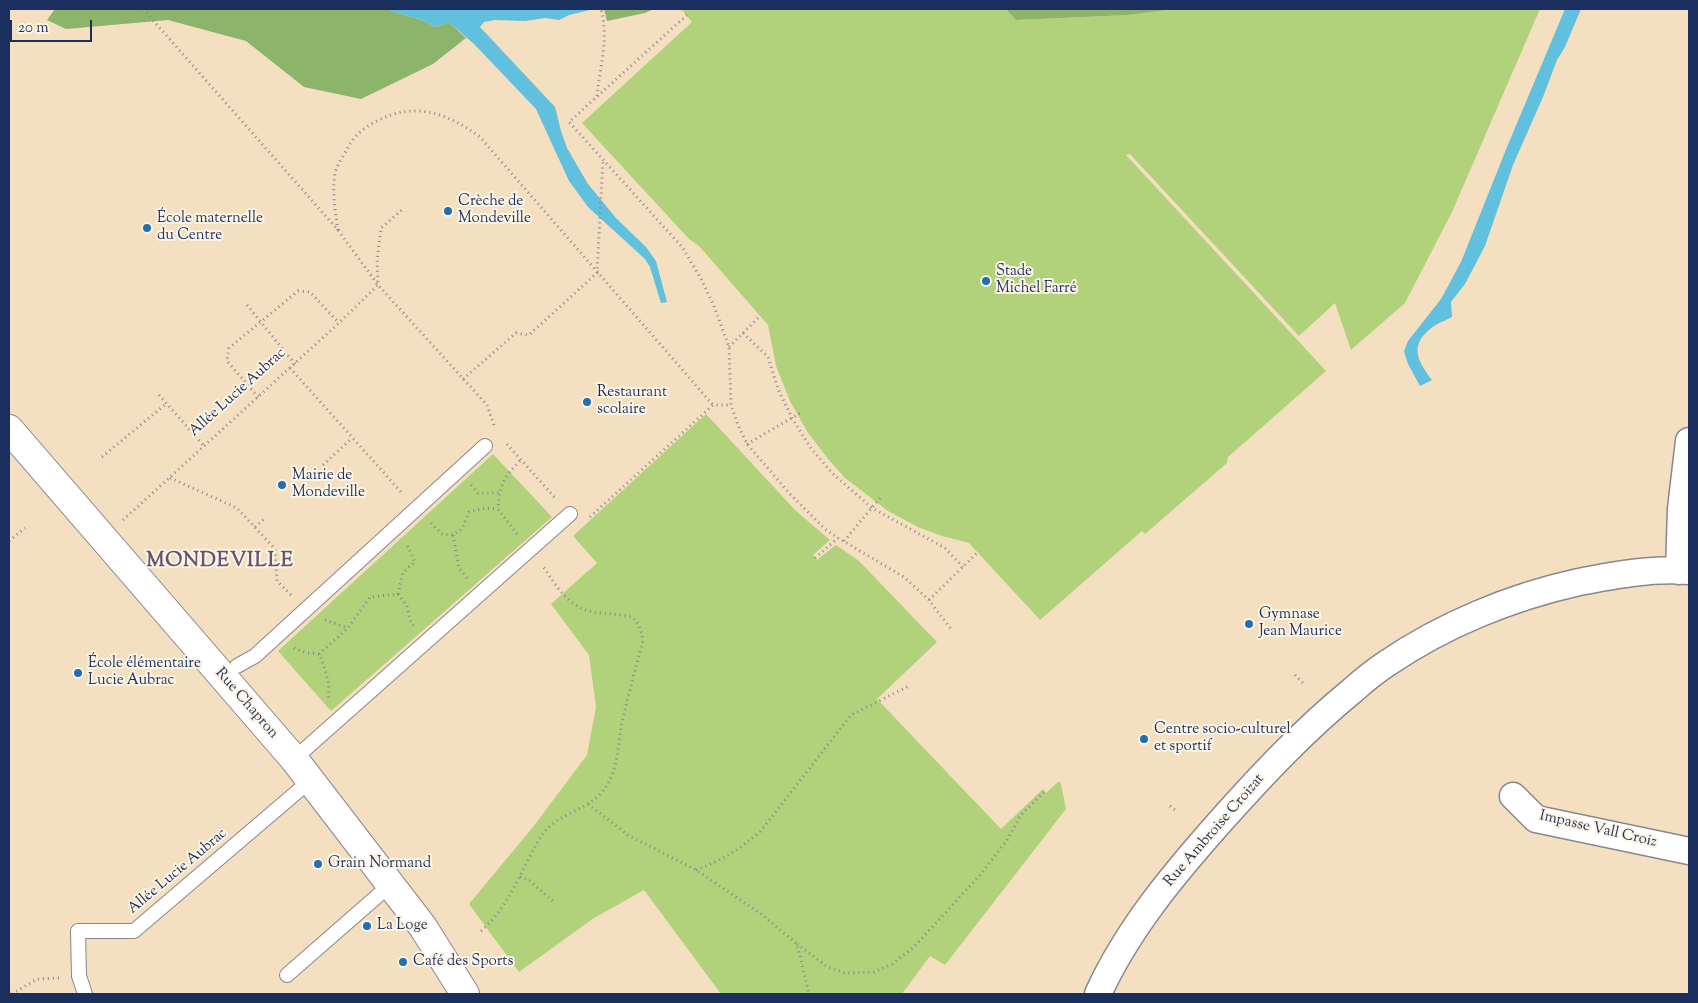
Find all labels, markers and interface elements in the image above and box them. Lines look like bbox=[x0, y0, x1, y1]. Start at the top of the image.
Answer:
scale bar bbox=[12, 10, 95, 42]
text: 20 m bbox=[18, 18, 49, 39]
place label: Crèche de Mondeville bbox=[458, 193, 531, 228]
marker: Crèche de Mondeville bbox=[442, 205, 454, 217]
place label: École maternelle du Centre bbox=[157, 210, 263, 245]
marker: École maternelle du Centre bbox=[141, 222, 153, 234]
place label: Stade Michel Farré bbox=[996, 263, 1077, 298]
marker: Stade Michel Farré bbox=[980, 275, 992, 287]
street label: Allée Lucie Aubrac bbox=[186, 345, 290, 441]
place label: Restaurant scolaire bbox=[597, 384, 667, 419]
marker: Restaurant scolaire bbox=[581, 396, 593, 408]
place label: Mairie de Mondeville bbox=[292, 467, 365, 502]
marker: Mairie de Mondeville bbox=[276, 479, 288, 491]
district label: MONDEVILLE bbox=[145, 551, 295, 575]
place label: Gymnase Jean Maurice bbox=[1259, 606, 1342, 641]
marker: Gymnase Jean Maurice bbox=[1243, 618, 1255, 630]
place label: École élémentaire Lucie Aubrac bbox=[88, 655, 201, 690]
street label: Rue Chapron bbox=[210, 665, 282, 743]
marker: École élémentaire Lucie Aubrac bbox=[72, 667, 84, 679]
place label: Centre socio-culturel et sportif bbox=[1154, 721, 1291, 756]
marker: Centre socio-culturel et sportif bbox=[1138, 733, 1150, 745]
street label: Rue Ambroise Croizat bbox=[1161, 771, 1269, 891]
street label: Impasse Vall Croiz bbox=[1538, 808, 1658, 852]
street label: Allée Lucie Aubrac bbox=[125, 825, 231, 919]
place label: Grain Normand bbox=[328, 855, 431, 873]
marker: Grain Normand bbox=[312, 858, 324, 870]
place label: La Loge bbox=[377, 917, 428, 935]
marker: La Loge bbox=[361, 920, 373, 932]
place label: Café des Sports bbox=[413, 953, 513, 971]
marker: Café des Sports bbox=[397, 956, 409, 968]

